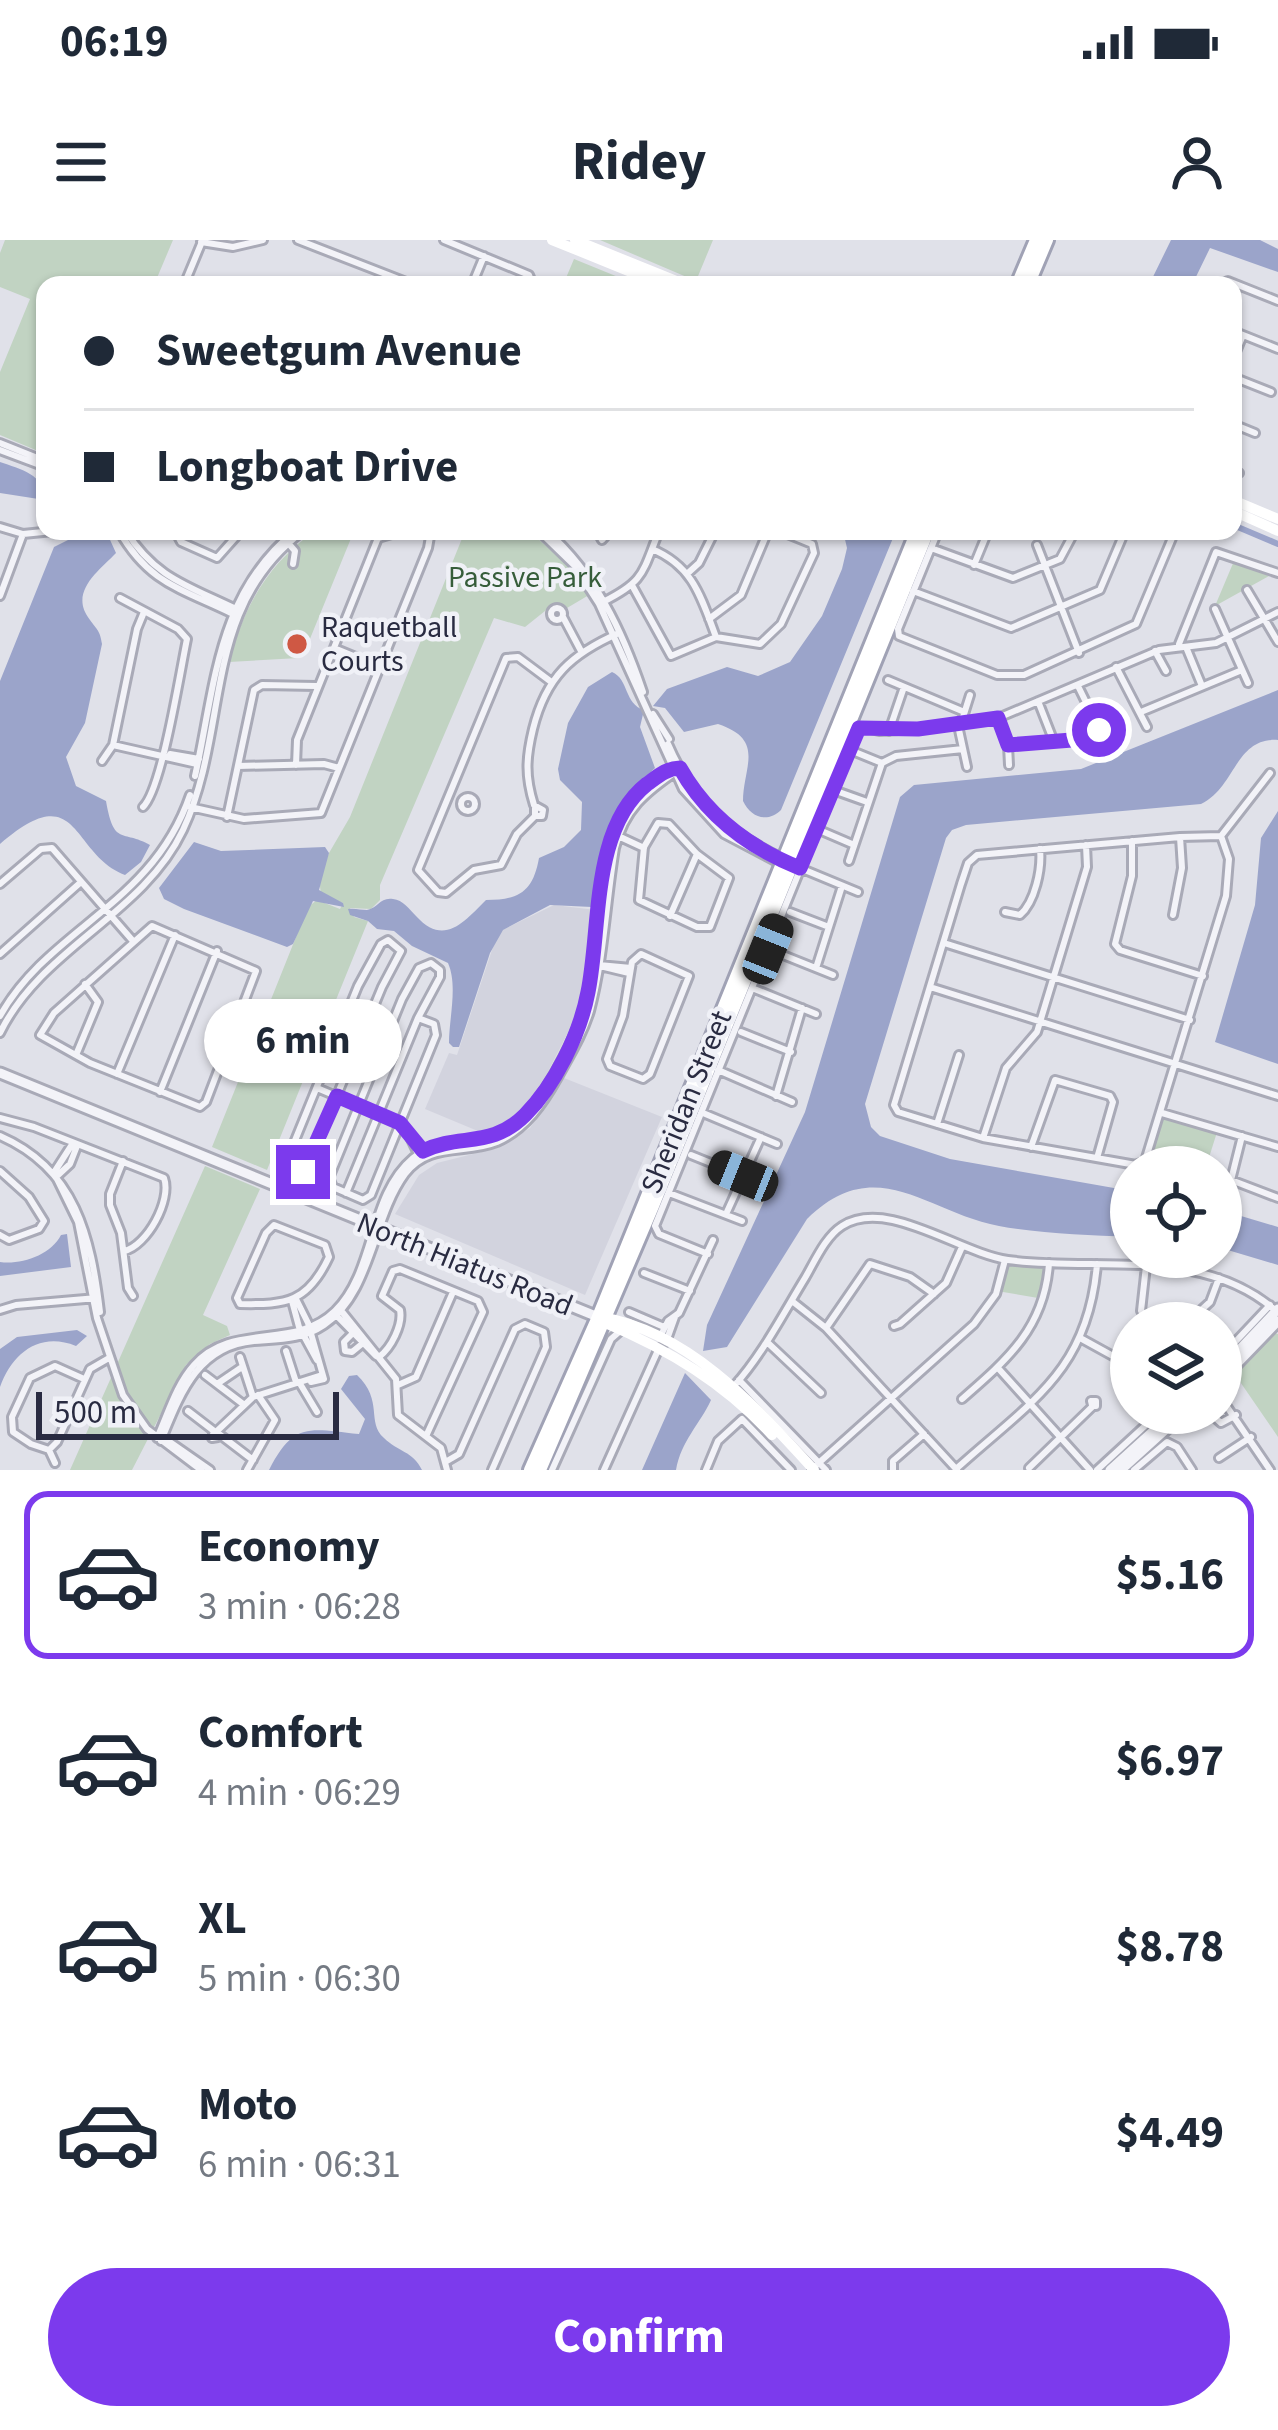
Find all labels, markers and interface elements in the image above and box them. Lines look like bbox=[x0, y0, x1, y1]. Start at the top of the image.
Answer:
text: 06:19 bbox=[60, 10, 169, 74]
text: Ridey bbox=[572, 124, 706, 201]
icon: menu bbox=[48, 129, 114, 195]
icon: person bbox=[1164, 129, 1230, 195]
text: Sweetgum Avenue bbox=[156, 319, 522, 383]
text: Longboat Drive bbox=[156, 435, 458, 499]
park label: Passive Park bbox=[448, 556, 602, 599]
place label: Raquetball Courts bbox=[321, 606, 457, 683]
marker: Raquetball Courts bbox=[284, 631, 310, 657]
route start bbox=[1072, 703, 1126, 757]
car bbox=[738, 909, 798, 989]
callout: 6 min bbox=[204, 998, 402, 1082]
street label: Sheridan Street bbox=[630, 1004, 743, 1200]
text: 6 min bbox=[256, 1013, 350, 1069]
route end bbox=[276, 1145, 330, 1199]
car bbox=[703, 1146, 783, 1206]
map controls bbox=[1110, 1146, 1242, 1434]
button: locate bbox=[1110, 1146, 1242, 1278]
street label: North Hiatus Road bbox=[350, 1202, 579, 1327]
button: layers bbox=[1110, 1302, 1242, 1434]
scale bar bbox=[36, 1386, 339, 1439]
text: 500 m bbox=[54, 1389, 137, 1436]
text: Economy bbox=[198, 1515, 380, 1579]
icon: car bbox=[54, 1521, 162, 1629]
text: $5.16 bbox=[1115, 1543, 1224, 1607]
text: 3 min · 06:28 bbox=[198, 1579, 401, 1635]
text: Comfort bbox=[198, 1701, 363, 1765]
icon: car bbox=[54, 1707, 162, 1815]
text: $6.97 bbox=[1115, 1729, 1224, 1793]
text: 4 min · 06:29 bbox=[198, 1765, 401, 1821]
text: XL bbox=[198, 1887, 247, 1951]
icon: car bbox=[54, 1893, 162, 2001]
text: $8.78 bbox=[1115, 1915, 1224, 1979]
text: 5 min · 06:30 bbox=[198, 1951, 401, 2007]
text: Moto bbox=[198, 2073, 297, 2137]
icon: car bbox=[54, 2079, 162, 2187]
text: $4.49 bbox=[1115, 2101, 1224, 2165]
text: 6 min · 06:31 bbox=[198, 2137, 401, 2193]
button: Confirm bbox=[48, 2268, 1230, 2406]

